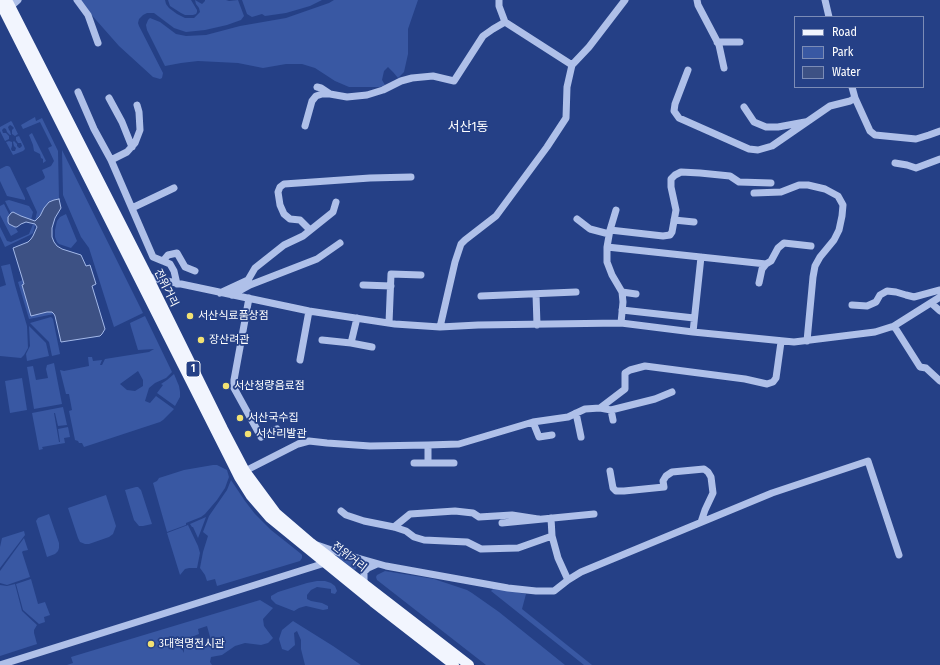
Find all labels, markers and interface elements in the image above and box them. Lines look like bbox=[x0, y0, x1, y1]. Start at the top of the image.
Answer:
legend bbox=[794, 16, 924, 88]
text: Road bbox=[832, 25, 857, 39]
text: Park bbox=[832, 45, 853, 59]
text: Water bbox=[832, 65, 860, 79]
district label: 서산1동 bbox=[448, 119, 488, 135]
street label: 전위거리 bbox=[151, 267, 181, 309]
place label: 서산식료품상점 bbox=[198, 309, 269, 323]
marker: 서산식료품상점 bbox=[185, 311, 195, 321]
place label: 장산려관 bbox=[209, 333, 249, 347]
marker: 장산려관 bbox=[196, 335, 206, 345]
road number: 1 bbox=[186, 361, 200, 377]
place label: 서산청량음료점 bbox=[234, 379, 305, 393]
marker: 서산청량음료점 bbox=[221, 381, 231, 391]
place label: 서산국수집 bbox=[248, 411, 299, 425]
marker: 서산국수집 bbox=[235, 413, 245, 423]
place label: 서산리발관 bbox=[256, 427, 307, 441]
marker: 서산리발관 bbox=[243, 429, 253, 439]
street label: 전위거리 bbox=[329, 539, 369, 575]
place label: 3대혁명전시관 bbox=[159, 637, 225, 651]
marker: 3대혁명전시관 bbox=[146, 639, 156, 649]

